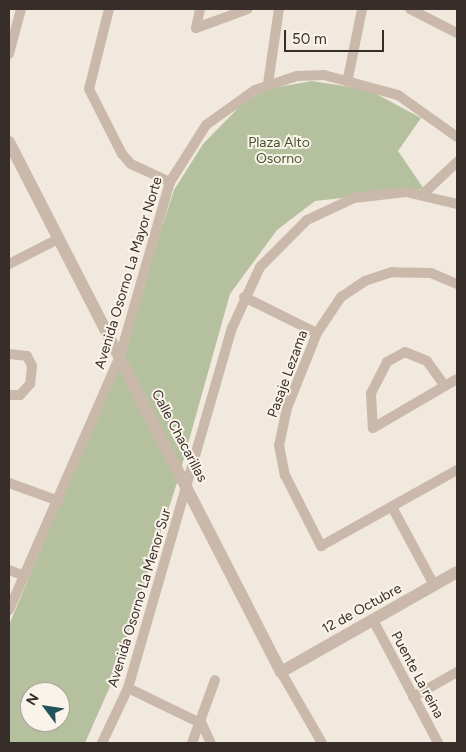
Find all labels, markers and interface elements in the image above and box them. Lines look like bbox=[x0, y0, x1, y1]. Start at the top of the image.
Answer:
scale bar bbox=[286, 20, 386, 52]
text: 50 m bbox=[292, 30, 327, 48]
park label: Plaza Alto Osorno bbox=[248, 135, 310, 168]
street label: Avenida Osorno La Mayor Norte bbox=[92, 175, 166, 371]
street label: Pasaje Lezama bbox=[264, 328, 312, 420]
street label: Calle Chacarillas bbox=[148, 387, 210, 485]
street label: Avenida Osorno La Menor Sur bbox=[105, 507, 175, 689]
street label: 12 de Octubre bbox=[319, 580, 405, 638]
street label: Puente La reina bbox=[387, 629, 447, 721]
north arrow bbox=[20, 682, 70, 732]
text: N bbox=[22, 691, 43, 709]

